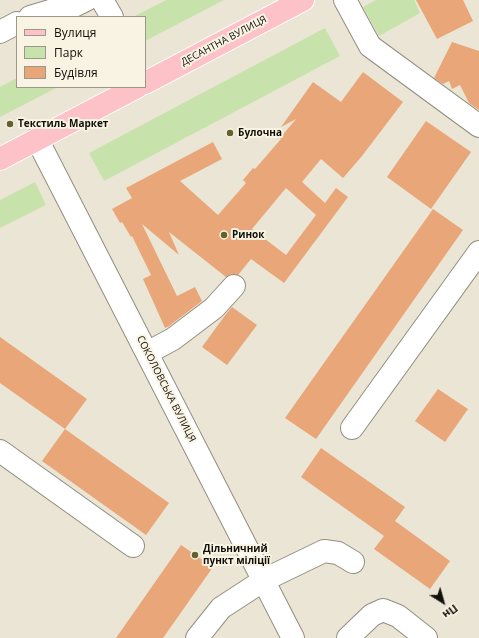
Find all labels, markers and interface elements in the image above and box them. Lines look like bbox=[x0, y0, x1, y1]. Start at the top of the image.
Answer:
street label: ДЕСАНТНА ВУЛИЦЯ bbox=[179, 13, 269, 69]
legend bbox=[16, 16, 146, 88]
text: Вулиця bbox=[54, 24, 96, 41]
text: Парк bbox=[54, 44, 83, 61]
text: Будівля bbox=[54, 64, 98, 81]
place label: Текстиль Маркет bbox=[18, 118, 108, 130]
marker: Текстиль Маркет bbox=[5, 119, 15, 129]
place label: Булочна bbox=[238, 127, 282, 139]
marker: Булочна bbox=[225, 128, 235, 138]
place label: Ринок bbox=[232, 229, 264, 241]
marker: Ринок bbox=[219, 230, 229, 240]
street label: СОКОЛОВСЬКА ВУЛИЦЯ bbox=[134, 334, 198, 444]
place label: Дільничний пункт міліції bbox=[203, 543, 270, 566]
marker: Дільничний пункт міліції bbox=[190, 550, 200, 560]
north arrow bbox=[423, 582, 463, 622]
text: Пн bbox=[440, 601, 461, 623]

